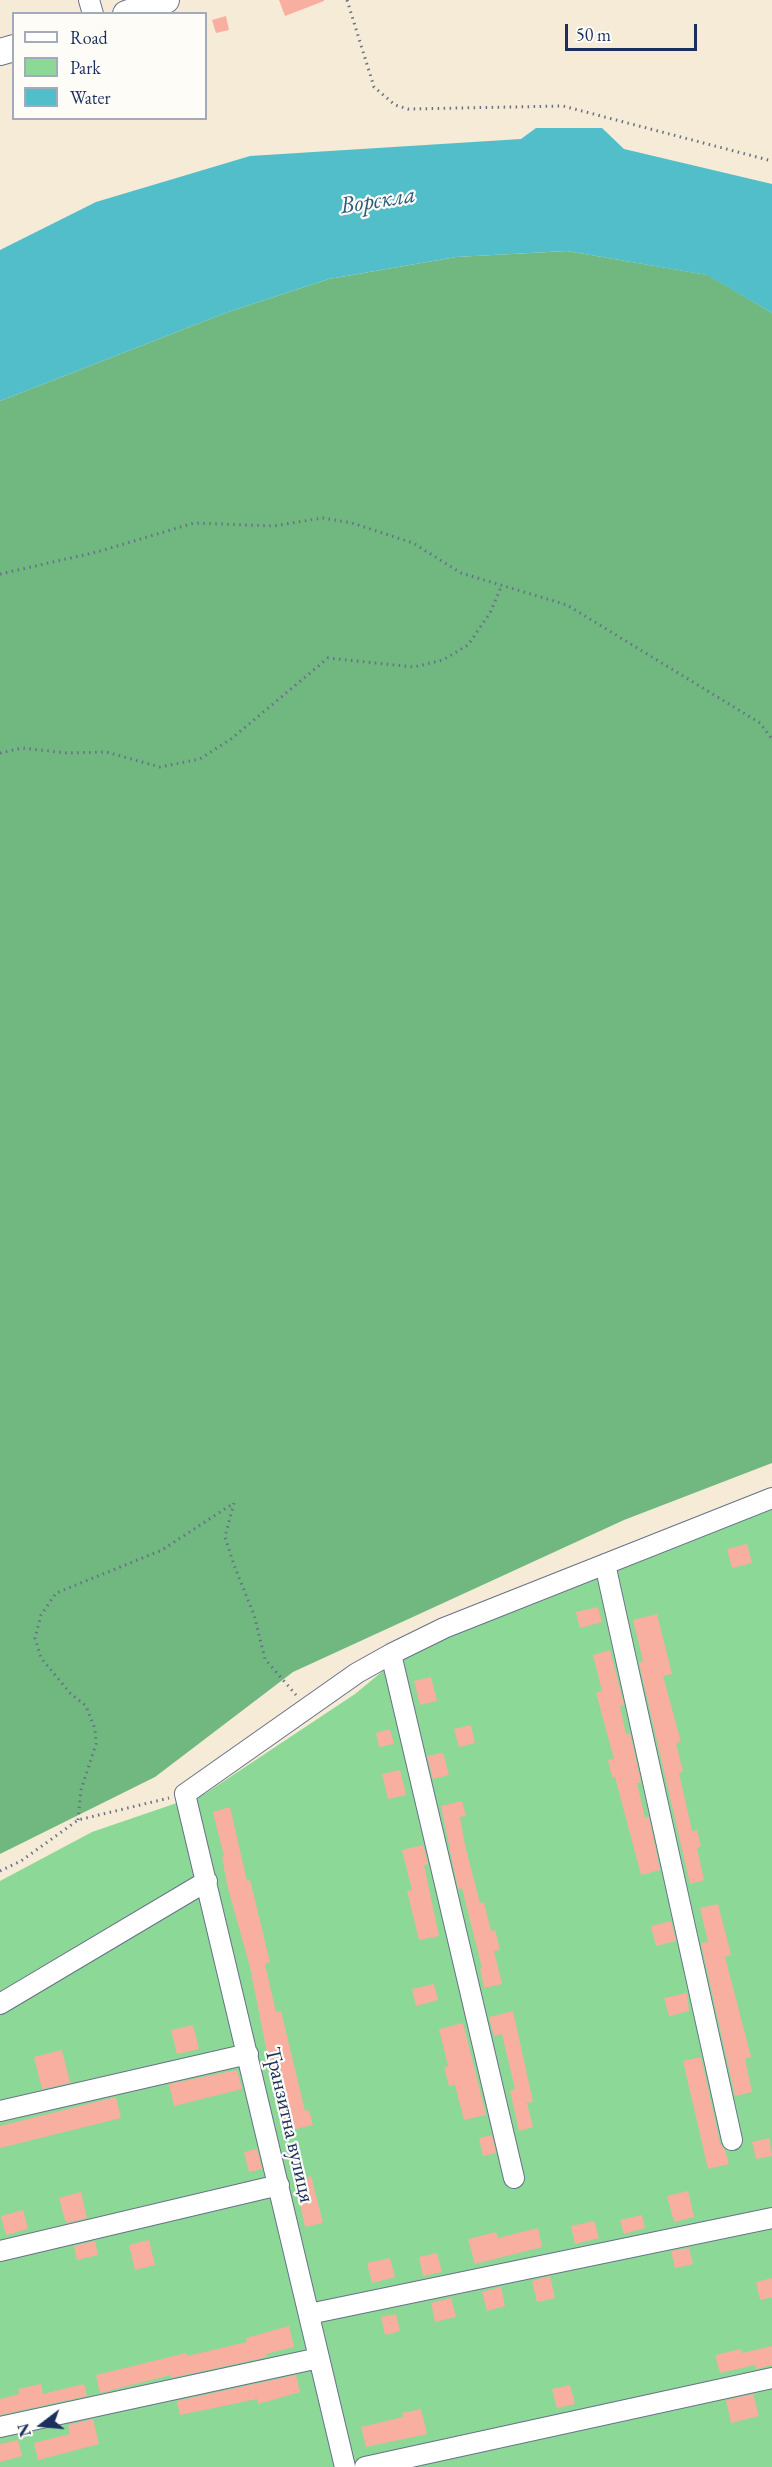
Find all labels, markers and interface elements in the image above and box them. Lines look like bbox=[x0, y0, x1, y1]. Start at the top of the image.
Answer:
legend bbox=[12, 12, 207, 120]
scale bar bbox=[568, 12, 700, 50]
text: 50 m bbox=[576, 23, 611, 46]
text: Road bbox=[70, 26, 108, 49]
text: Park bbox=[70, 56, 101, 79]
text: Water bbox=[70, 86, 111, 109]
water label: Ворскла bbox=[338, 181, 418, 221]
street label: Транзитна вулиця bbox=[258, 2045, 320, 2205]
north arrow bbox=[12, 2395, 72, 2455]
text: N bbox=[12, 2421, 36, 2439]

